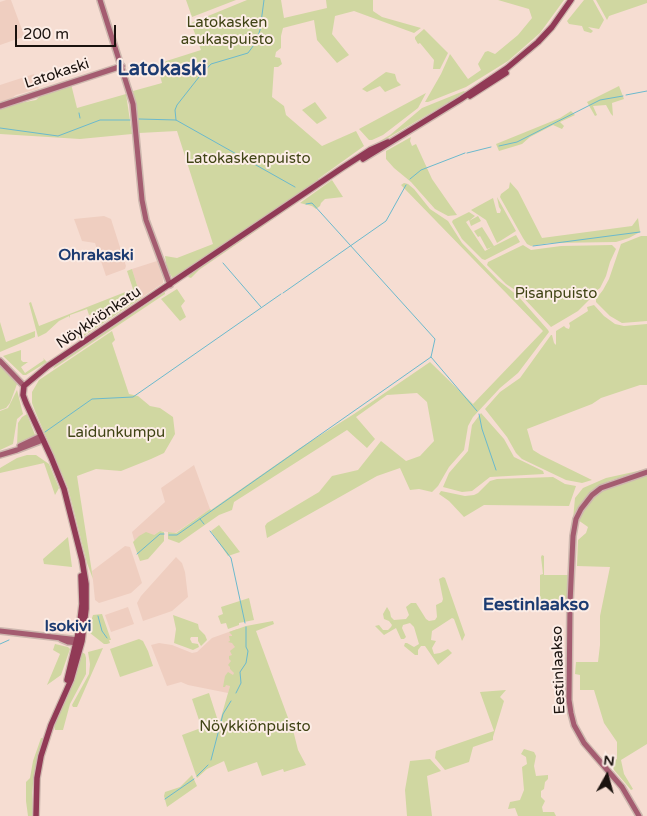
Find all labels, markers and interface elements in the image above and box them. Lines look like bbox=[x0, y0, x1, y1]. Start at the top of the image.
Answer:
park label: Latokasken asukaspuisto bbox=[181, 14, 273, 49]
scale bar bbox=[18, 15, 119, 47]
text: 200 m bbox=[23, 25, 69, 43]
street label: Latokaski bbox=[22, 55, 92, 93]
district label: Latokaski bbox=[117, 58, 207, 82]
park label: Latokaskenpuisto bbox=[185, 150, 311, 168]
district label: Ohrakaski bbox=[58, 246, 134, 266]
street label: Nöykkiönkatu bbox=[53, 283, 145, 353]
park label: Pisanpuisto bbox=[515, 285, 597, 303]
park label: Laidunkumpu bbox=[67, 424, 165, 442]
district label: Eestinlaakso bbox=[483, 594, 589, 616]
district label: Isokivi bbox=[45, 617, 91, 637]
street label: Eestinlaakso bbox=[548, 625, 570, 715]
park label: Nöykkiönpuisto bbox=[199, 718, 311, 736]
north arrow bbox=[582, 751, 632, 801]
text: N bbox=[602, 751, 616, 770]

